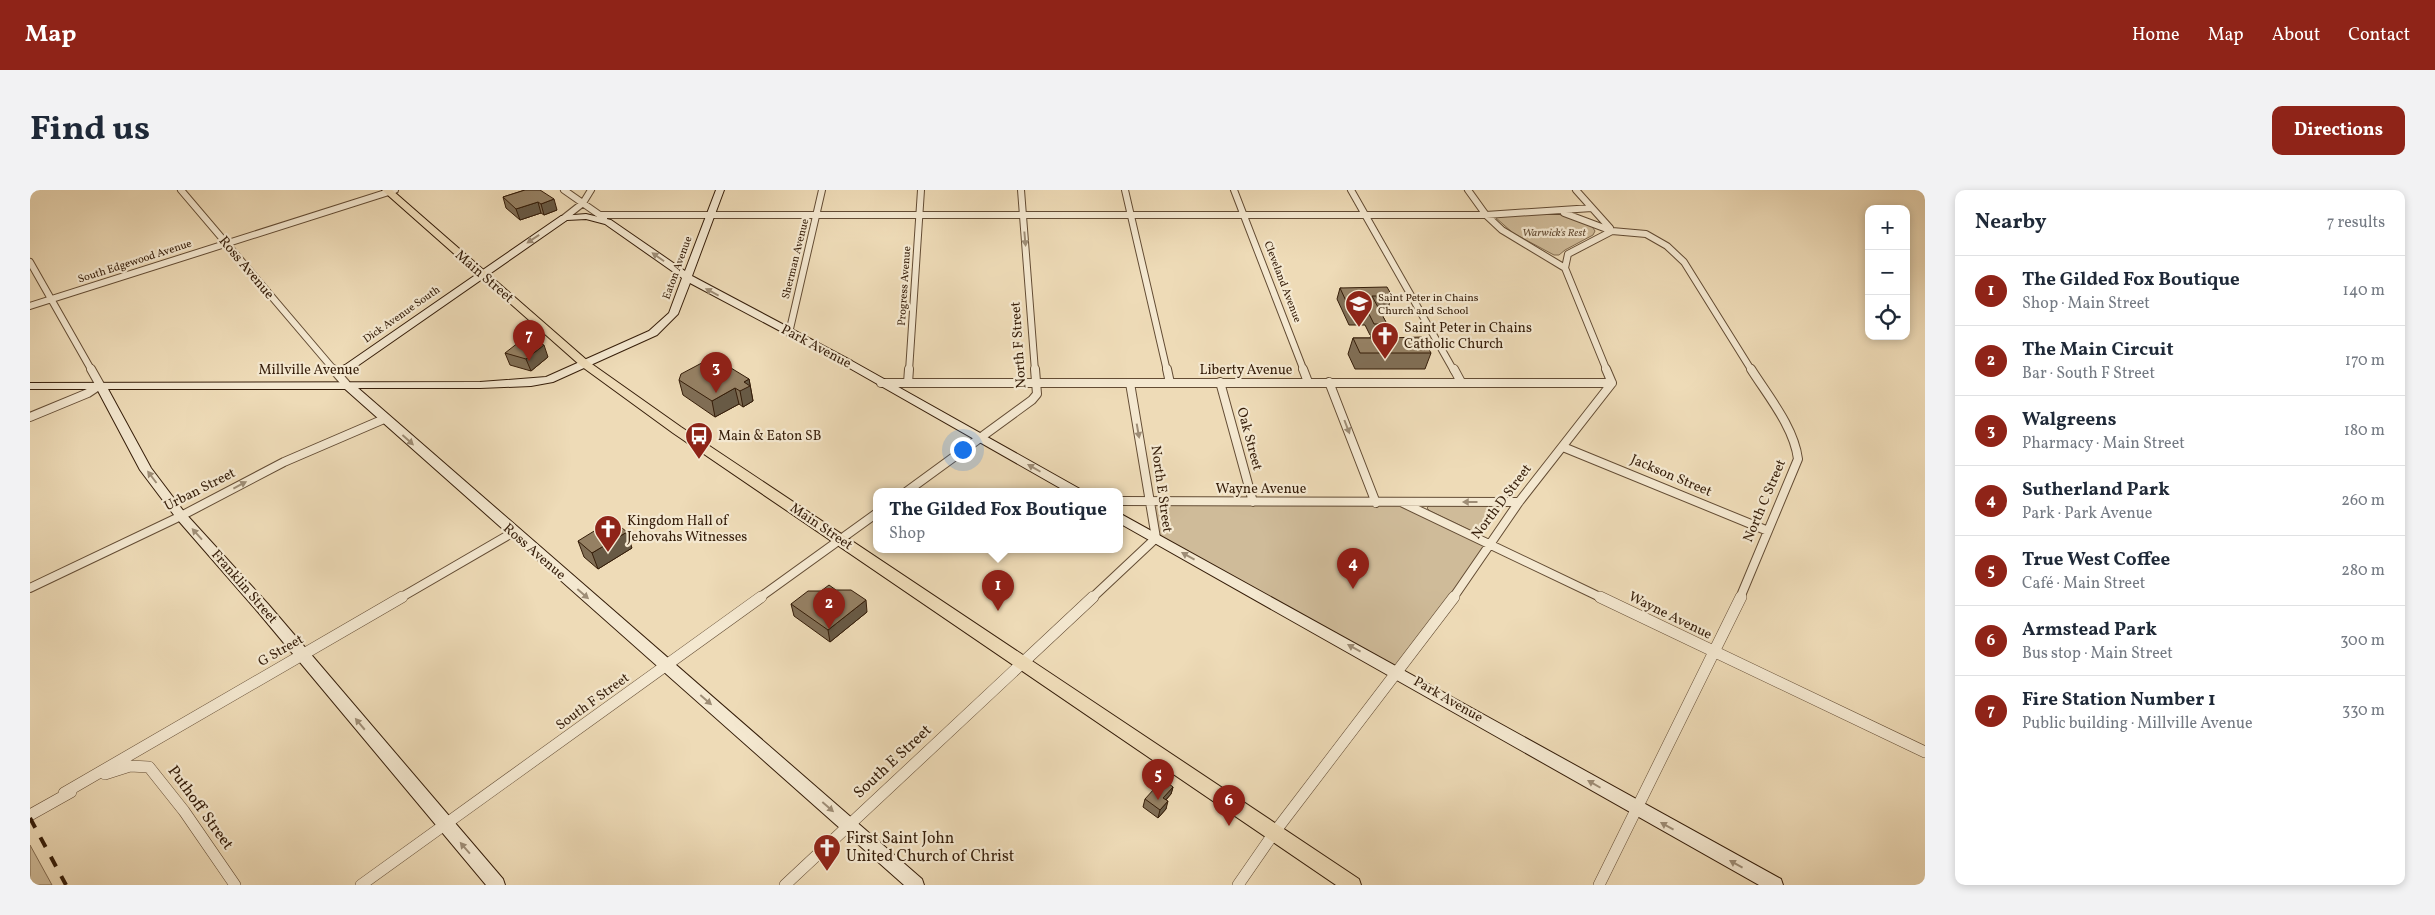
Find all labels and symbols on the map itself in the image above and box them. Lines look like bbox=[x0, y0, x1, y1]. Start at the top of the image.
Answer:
street label: Sherman Avenue bbox=[779, 217, 813, 301]
park label: Warwick's Rest bbox=[1522, 226, 1586, 241]
one-way arrow bbox=[1021, 231, 1029, 247]
street label: Ross Avenue bbox=[214, 232, 278, 304]
one-way arrow bbox=[526, 234, 540, 244]
street label: Eaton Avenue bbox=[660, 234, 696, 302]
street label: South Edgewood Avenue bbox=[76, 237, 194, 287]
street label: Cleveland Avenue bbox=[1260, 239, 1304, 325]
street label: Main Street bbox=[451, 246, 517, 308]
street label: Progress Avenue bbox=[895, 246, 915, 326]
one-way arrow bbox=[651, 252, 665, 262]
street label: Dick Avenue South bbox=[360, 283, 444, 347]
one-way arrow bbox=[705, 287, 719, 296]
school or university icon: Saint Peter in Chains Church and School bbox=[1344, 289, 1374, 328]
place label: Saint Peter in Chains Church and School bbox=[1378, 291, 1479, 319]
street label: North F Street bbox=[1006, 301, 1032, 389]
place label: Saint Peter in Chains Catholic Church bbox=[1404, 319, 1532, 354]
pin: 7 bbox=[513, 320, 545, 361]
street label: Park Avenue bbox=[777, 320, 855, 374]
church icon: Saint Peter in Chains Catholic Church bbox=[1370, 321, 1400, 360]
pin: 3 bbox=[700, 352, 732, 393]
street label: Millville Avenue bbox=[259, 361, 360, 380]
street label: Liberty Avenue bbox=[1200, 361, 1293, 380]
street label: Oak Street bbox=[1231, 405, 1267, 473]
one-way arrow bbox=[1343, 420, 1351, 435]
bus stop icon: Main & Eaton SB bbox=[684, 421, 714, 460]
one-way arrow bbox=[1135, 423, 1143, 439]
place label: Main & Eaton SB bbox=[718, 427, 822, 446]
one-way arrow bbox=[401, 435, 414, 446]
your location bbox=[950, 437, 976, 463]
street label: North E Street bbox=[1145, 444, 1177, 534]
street label: Jackson Street bbox=[1628, 450, 1715, 502]
street label: North C Street bbox=[1739, 457, 1791, 545]
street label: North D Street bbox=[1467, 460, 1537, 543]
one-way arrow bbox=[1027, 463, 1040, 472]
street label: Urban Street bbox=[161, 464, 239, 516]
one-way arrow bbox=[146, 471, 157, 484]
street label: Wayne Avenue bbox=[1216, 480, 1307, 499]
one-way arrow bbox=[233, 481, 247, 489]
one-way arrow bbox=[1462, 498, 1478, 506]
street label: Main Street bbox=[786, 499, 856, 555]
place label: Kingdom Hall of Jehovahs Witnesses bbox=[627, 512, 747, 547]
church icon: Kingdom Hall of Jehovahs Witnesses bbox=[593, 514, 623, 553]
street label: Ross Avenue bbox=[499, 519, 570, 585]
one-way arrow bbox=[191, 529, 203, 541]
street label: Franklin Street bbox=[206, 546, 282, 628]
pin: 4 bbox=[1337, 548, 1369, 589]
one-way arrow bbox=[1181, 552, 1196, 560]
pin: 1 bbox=[982, 570, 1014, 611]
one-way arrow bbox=[576, 588, 589, 599]
pin: 2 bbox=[813, 588, 845, 629]
street label: Wayne Avenue bbox=[1625, 588, 1715, 645]
street label: G Street bbox=[255, 630, 307, 672]
one-way arrow bbox=[1347, 643, 1360, 652]
street label: South F Street bbox=[552, 669, 634, 735]
street label: Park Avenue bbox=[1410, 672, 1486, 728]
one-way arrow bbox=[699, 694, 711, 706]
one-way arrow bbox=[354, 718, 365, 731]
street label: South E Street bbox=[849, 720, 937, 804]
pin: 5 bbox=[1142, 759, 1174, 800]
street label: Puthoff Street bbox=[162, 761, 238, 855]
one-way arrow bbox=[1587, 780, 1600, 789]
pin: 6 bbox=[1213, 785, 1245, 826]
one-way arrow bbox=[822, 801, 834, 812]
one-way arrow bbox=[1660, 821, 1673, 830]
place label: First Saint John United Church of Christ bbox=[846, 828, 1015, 868]
church icon: First Saint John United Church of Christ bbox=[812, 833, 842, 872]
one-way arrow bbox=[459, 842, 470, 855]
one-way arrow bbox=[1729, 860, 1743, 868]

